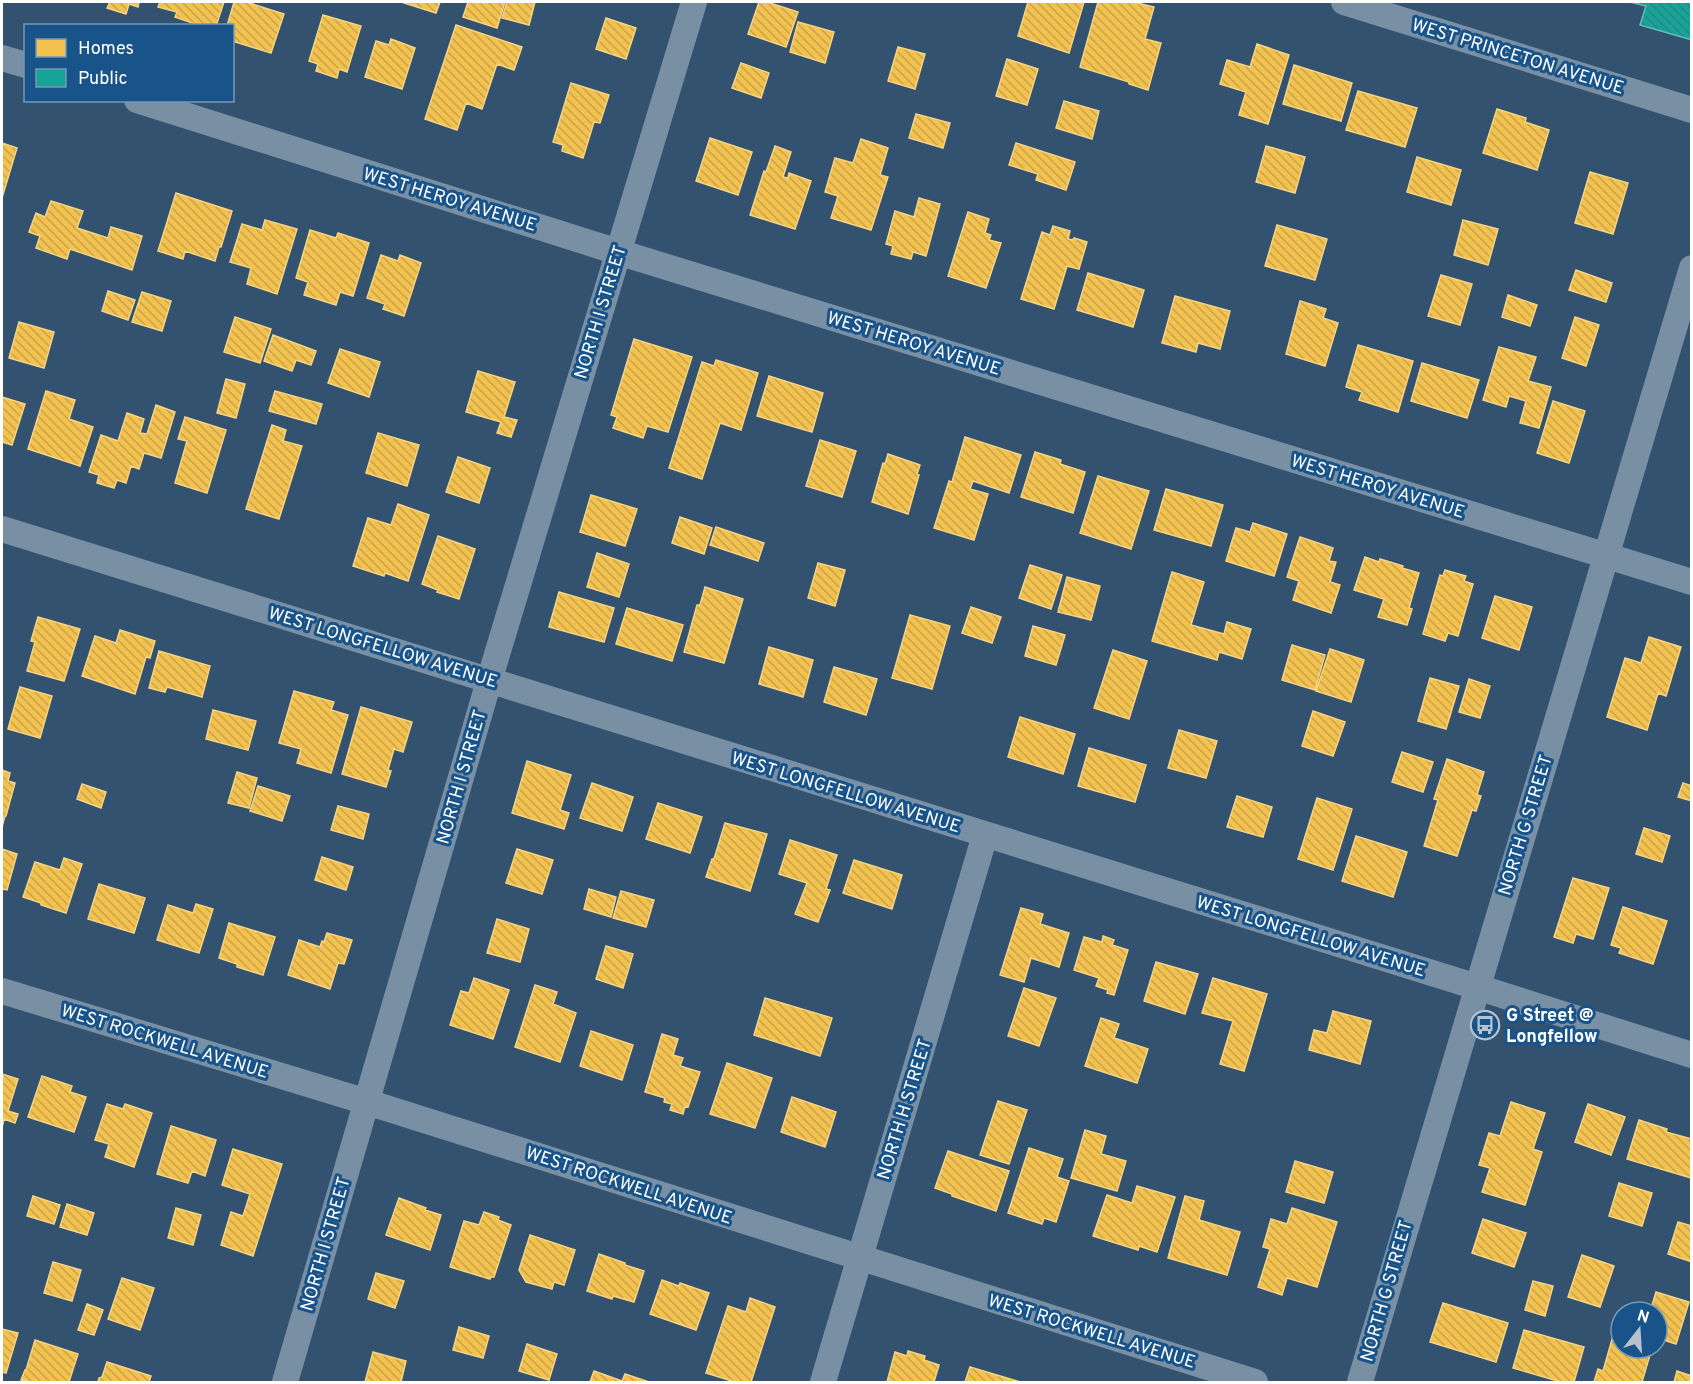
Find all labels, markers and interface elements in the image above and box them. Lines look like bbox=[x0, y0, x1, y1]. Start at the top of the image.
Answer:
street label: WEST PRINCETON AVENUE bbox=[1409, 14, 1627, 101]
legend bbox=[24, 24, 234, 102]
text: Homes bbox=[78, 38, 134, 61]
text: Public bbox=[78, 68, 128, 91]
street label: WEST HEROY AVENUE bbox=[360, 163, 539, 238]
street label: NORTH I STREET bbox=[570, 243, 633, 382]
street label: WEST HEROY AVENUE bbox=[824, 307, 1003, 382]
street label: WEST HEROY AVENUE bbox=[1288, 450, 1467, 525]
street label: WEST LONGFELLOW AVENUE bbox=[265, 603, 500, 694]
street label: NORTH I STREET bbox=[432, 708, 493, 847]
street label: WEST LONGFELLOW AVENUE bbox=[728, 748, 963, 839]
street label: NORTH G STREET bbox=[1494, 752, 1559, 899]
street label: WEST LONGFELLOW AVENUE bbox=[1193, 892, 1428, 983]
street label: WEST ROCKWELL AVENUE bbox=[58, 1000, 271, 1085]
place label: G Street @ Longfellow bbox=[1506, 1005, 1598, 1049]
bus stop icon: G Street @ Longfellow bbox=[1469, 1009, 1501, 1041]
street label: NORTH H STREET bbox=[873, 1036, 938, 1183]
street label: WEST ROCKWELL AVENUE bbox=[522, 1142, 735, 1231]
street label: NORTH I STREET bbox=[296, 1175, 357, 1314]
street label: NORTH G STREET bbox=[1356, 1218, 1419, 1365]
street label: WEST ROCKWELL AVENUE bbox=[985, 1290, 1198, 1375]
north arrow bbox=[1609, 1300, 1669, 1360]
text: N bbox=[1634, 1306, 1651, 1329]

